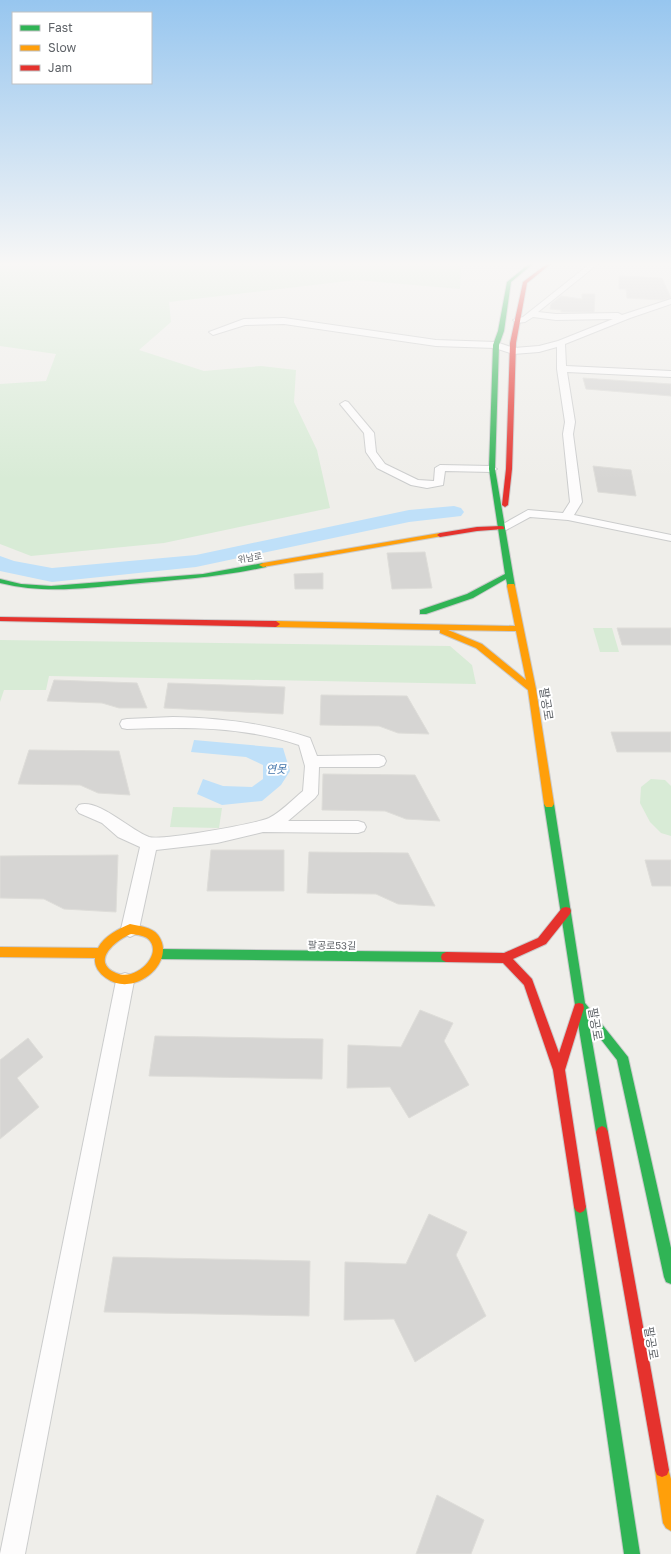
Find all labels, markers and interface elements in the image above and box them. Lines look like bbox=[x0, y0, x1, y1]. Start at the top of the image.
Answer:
legend bbox=[12, 12, 152, 84]
text: Fast bbox=[48, 20, 73, 35]
text: Slow bbox=[48, 40, 76, 55]
text: Jam bbox=[48, 60, 72, 75]
street label: 위남로 bbox=[237, 550, 263, 565]
street label: 팔공로 bbox=[536, 686, 556, 721]
water label: 연못 bbox=[266, 762, 287, 775]
street label: 팔공로53길 bbox=[308, 939, 356, 951]
street label: 팔공로 bbox=[585, 1006, 606, 1042]
street label: 팔공로 bbox=[641, 1325, 662, 1361]

